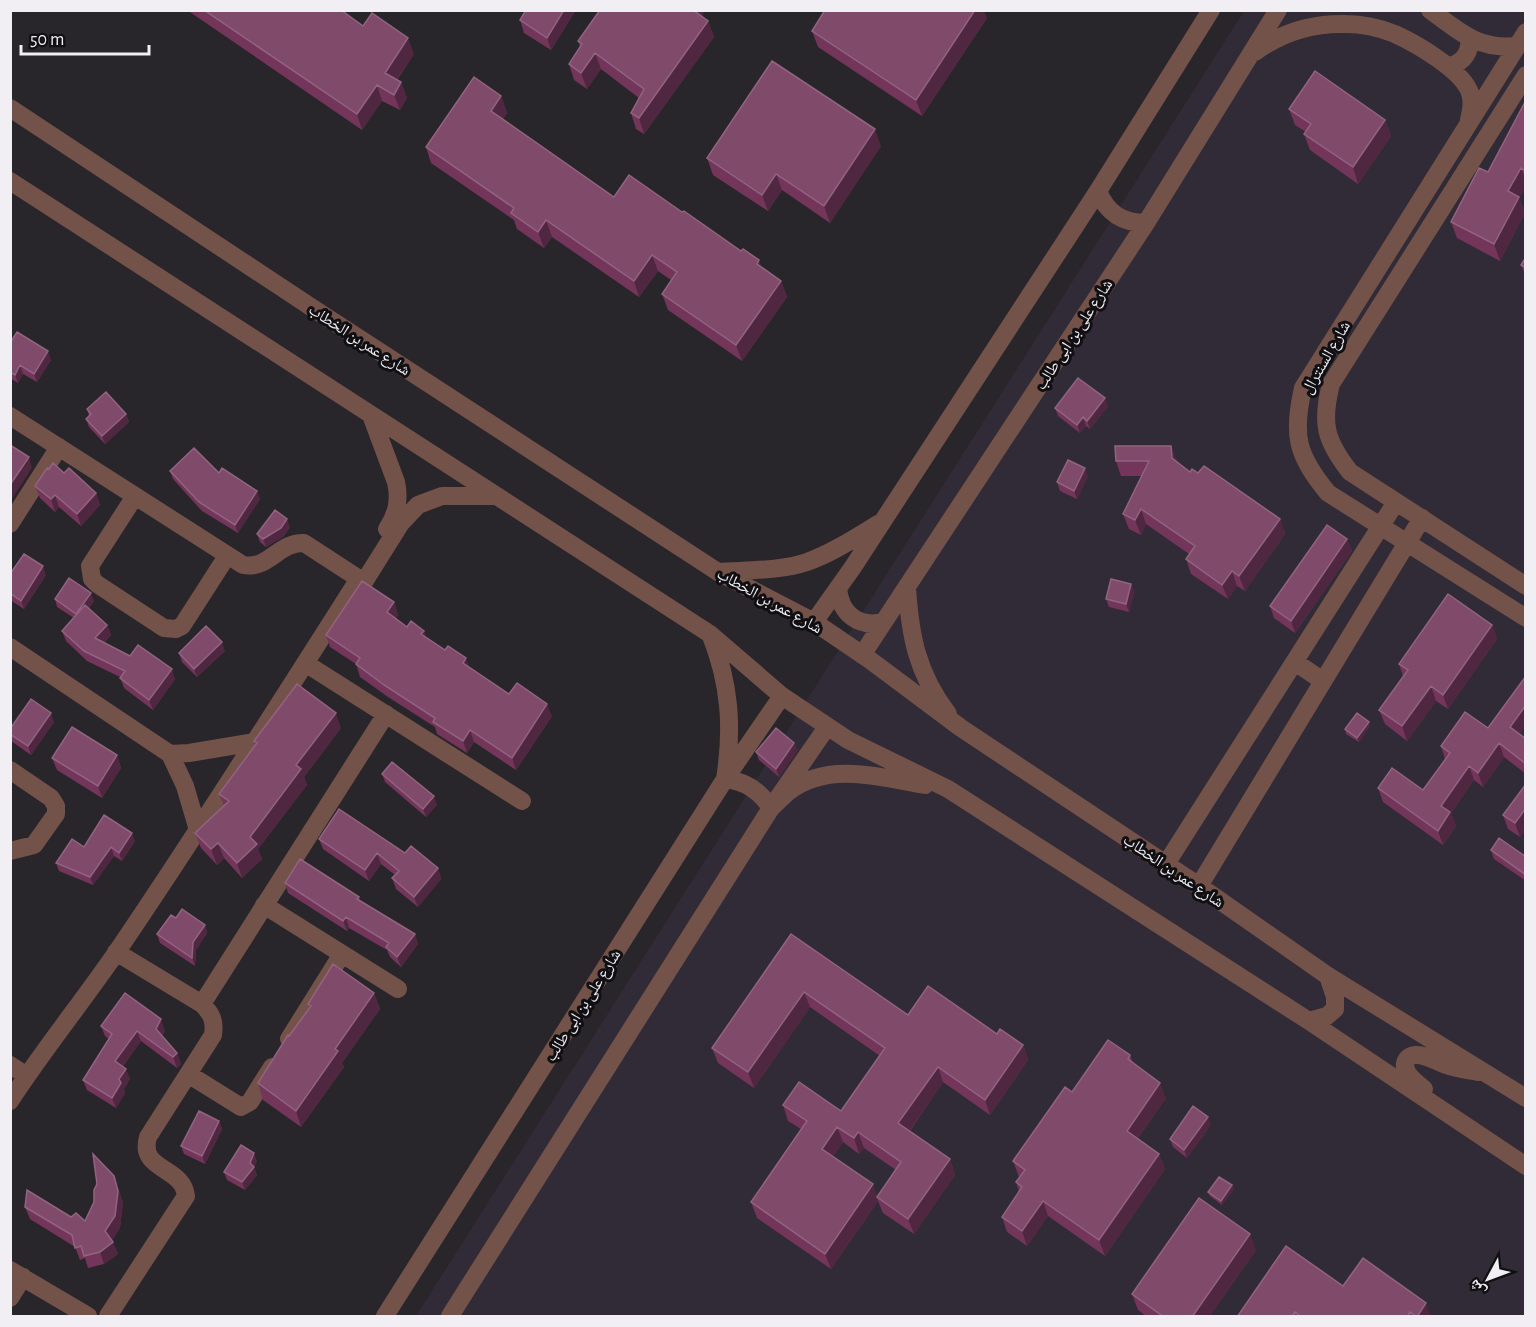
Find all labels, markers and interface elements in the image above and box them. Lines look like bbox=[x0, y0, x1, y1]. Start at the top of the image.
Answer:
scale bar bbox=[21, 18, 148, 56]
text: 50 m bbox=[30, 31, 64, 49]
street label: شارع على بن ابى طالب bbox=[1032, 277, 1117, 394]
street label: شارع عمر بن الخطاب bbox=[305, 301, 413, 380]
street label: شارع السنترال bbox=[1299, 318, 1355, 398]
street label: شارع عمر بن الخطاب bbox=[713, 565, 825, 638]
street label: شارع عمر بن الخطاب bbox=[1119, 831, 1227, 912]
street label: شارع على بن ابى طالب bbox=[542, 947, 625, 1065]
north arrow bbox=[1458, 1249, 1518, 1309]
text: ش bbox=[1466, 1276, 1490, 1300]

